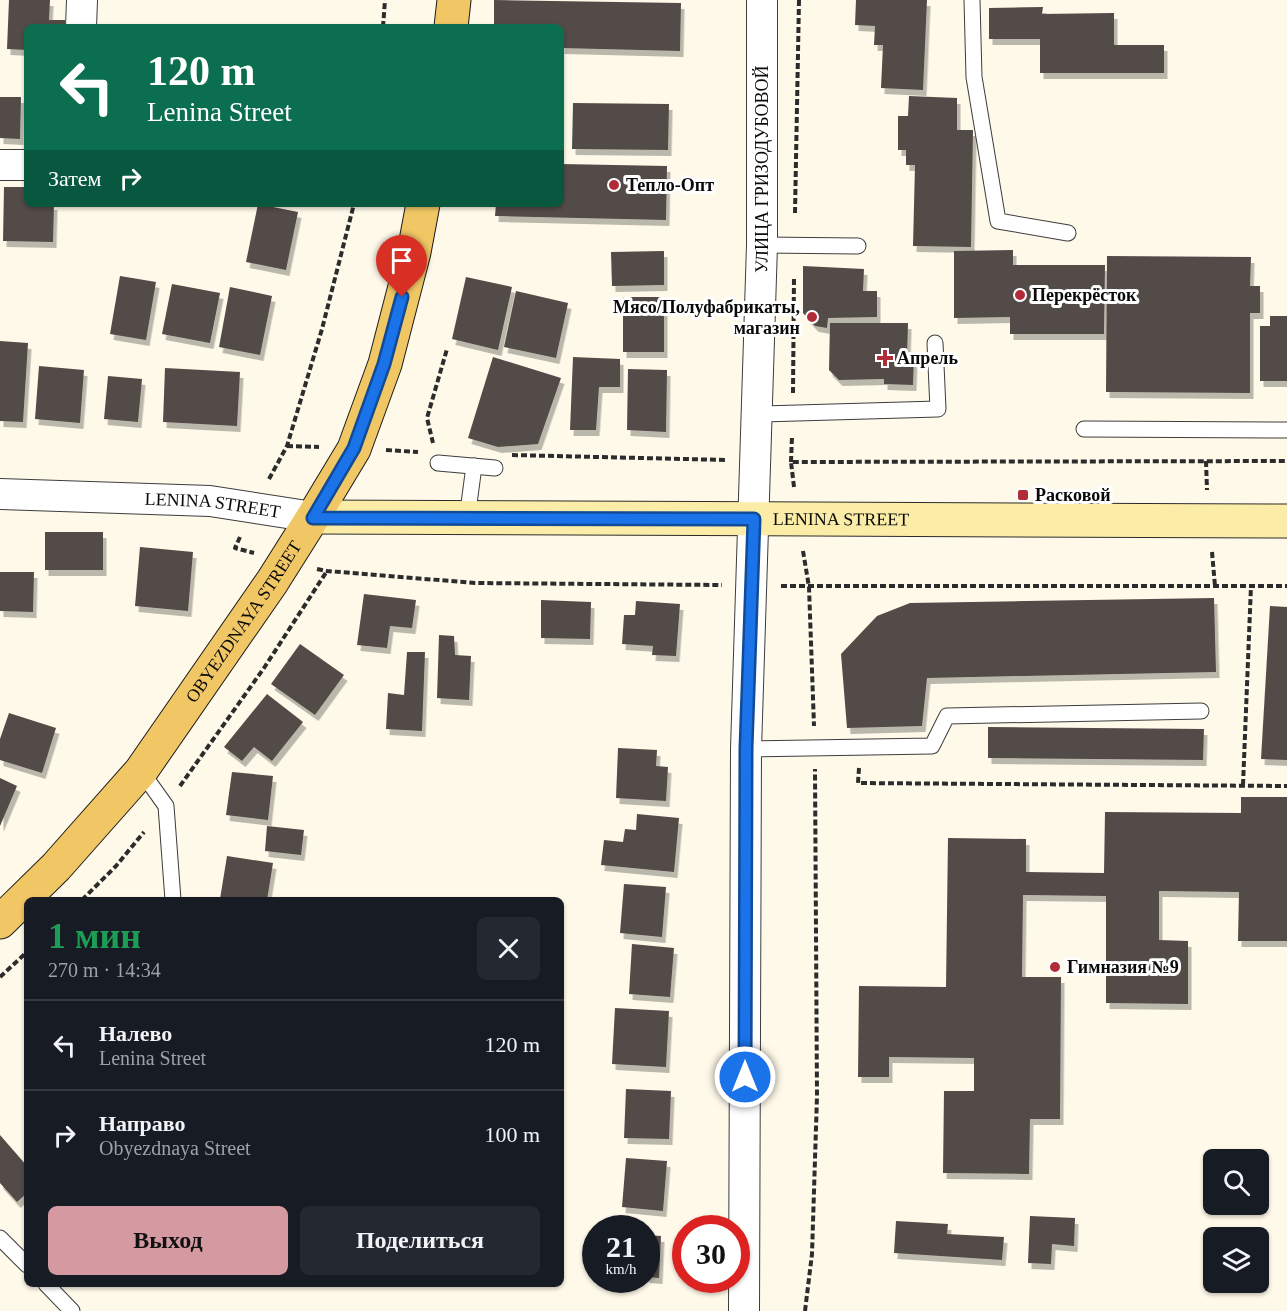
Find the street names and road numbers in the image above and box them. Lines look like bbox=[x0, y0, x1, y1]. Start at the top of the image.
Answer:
street label: УЛИЦА ГРИЗОДУБОВОЙ bbox=[751, 66, 772, 273]
street label: LENINA STREET bbox=[144, 489, 282, 522]
street label: LENINA STREET bbox=[773, 509, 909, 529]
street label: OBYEZDNAYA STREET bbox=[182, 537, 305, 706]

